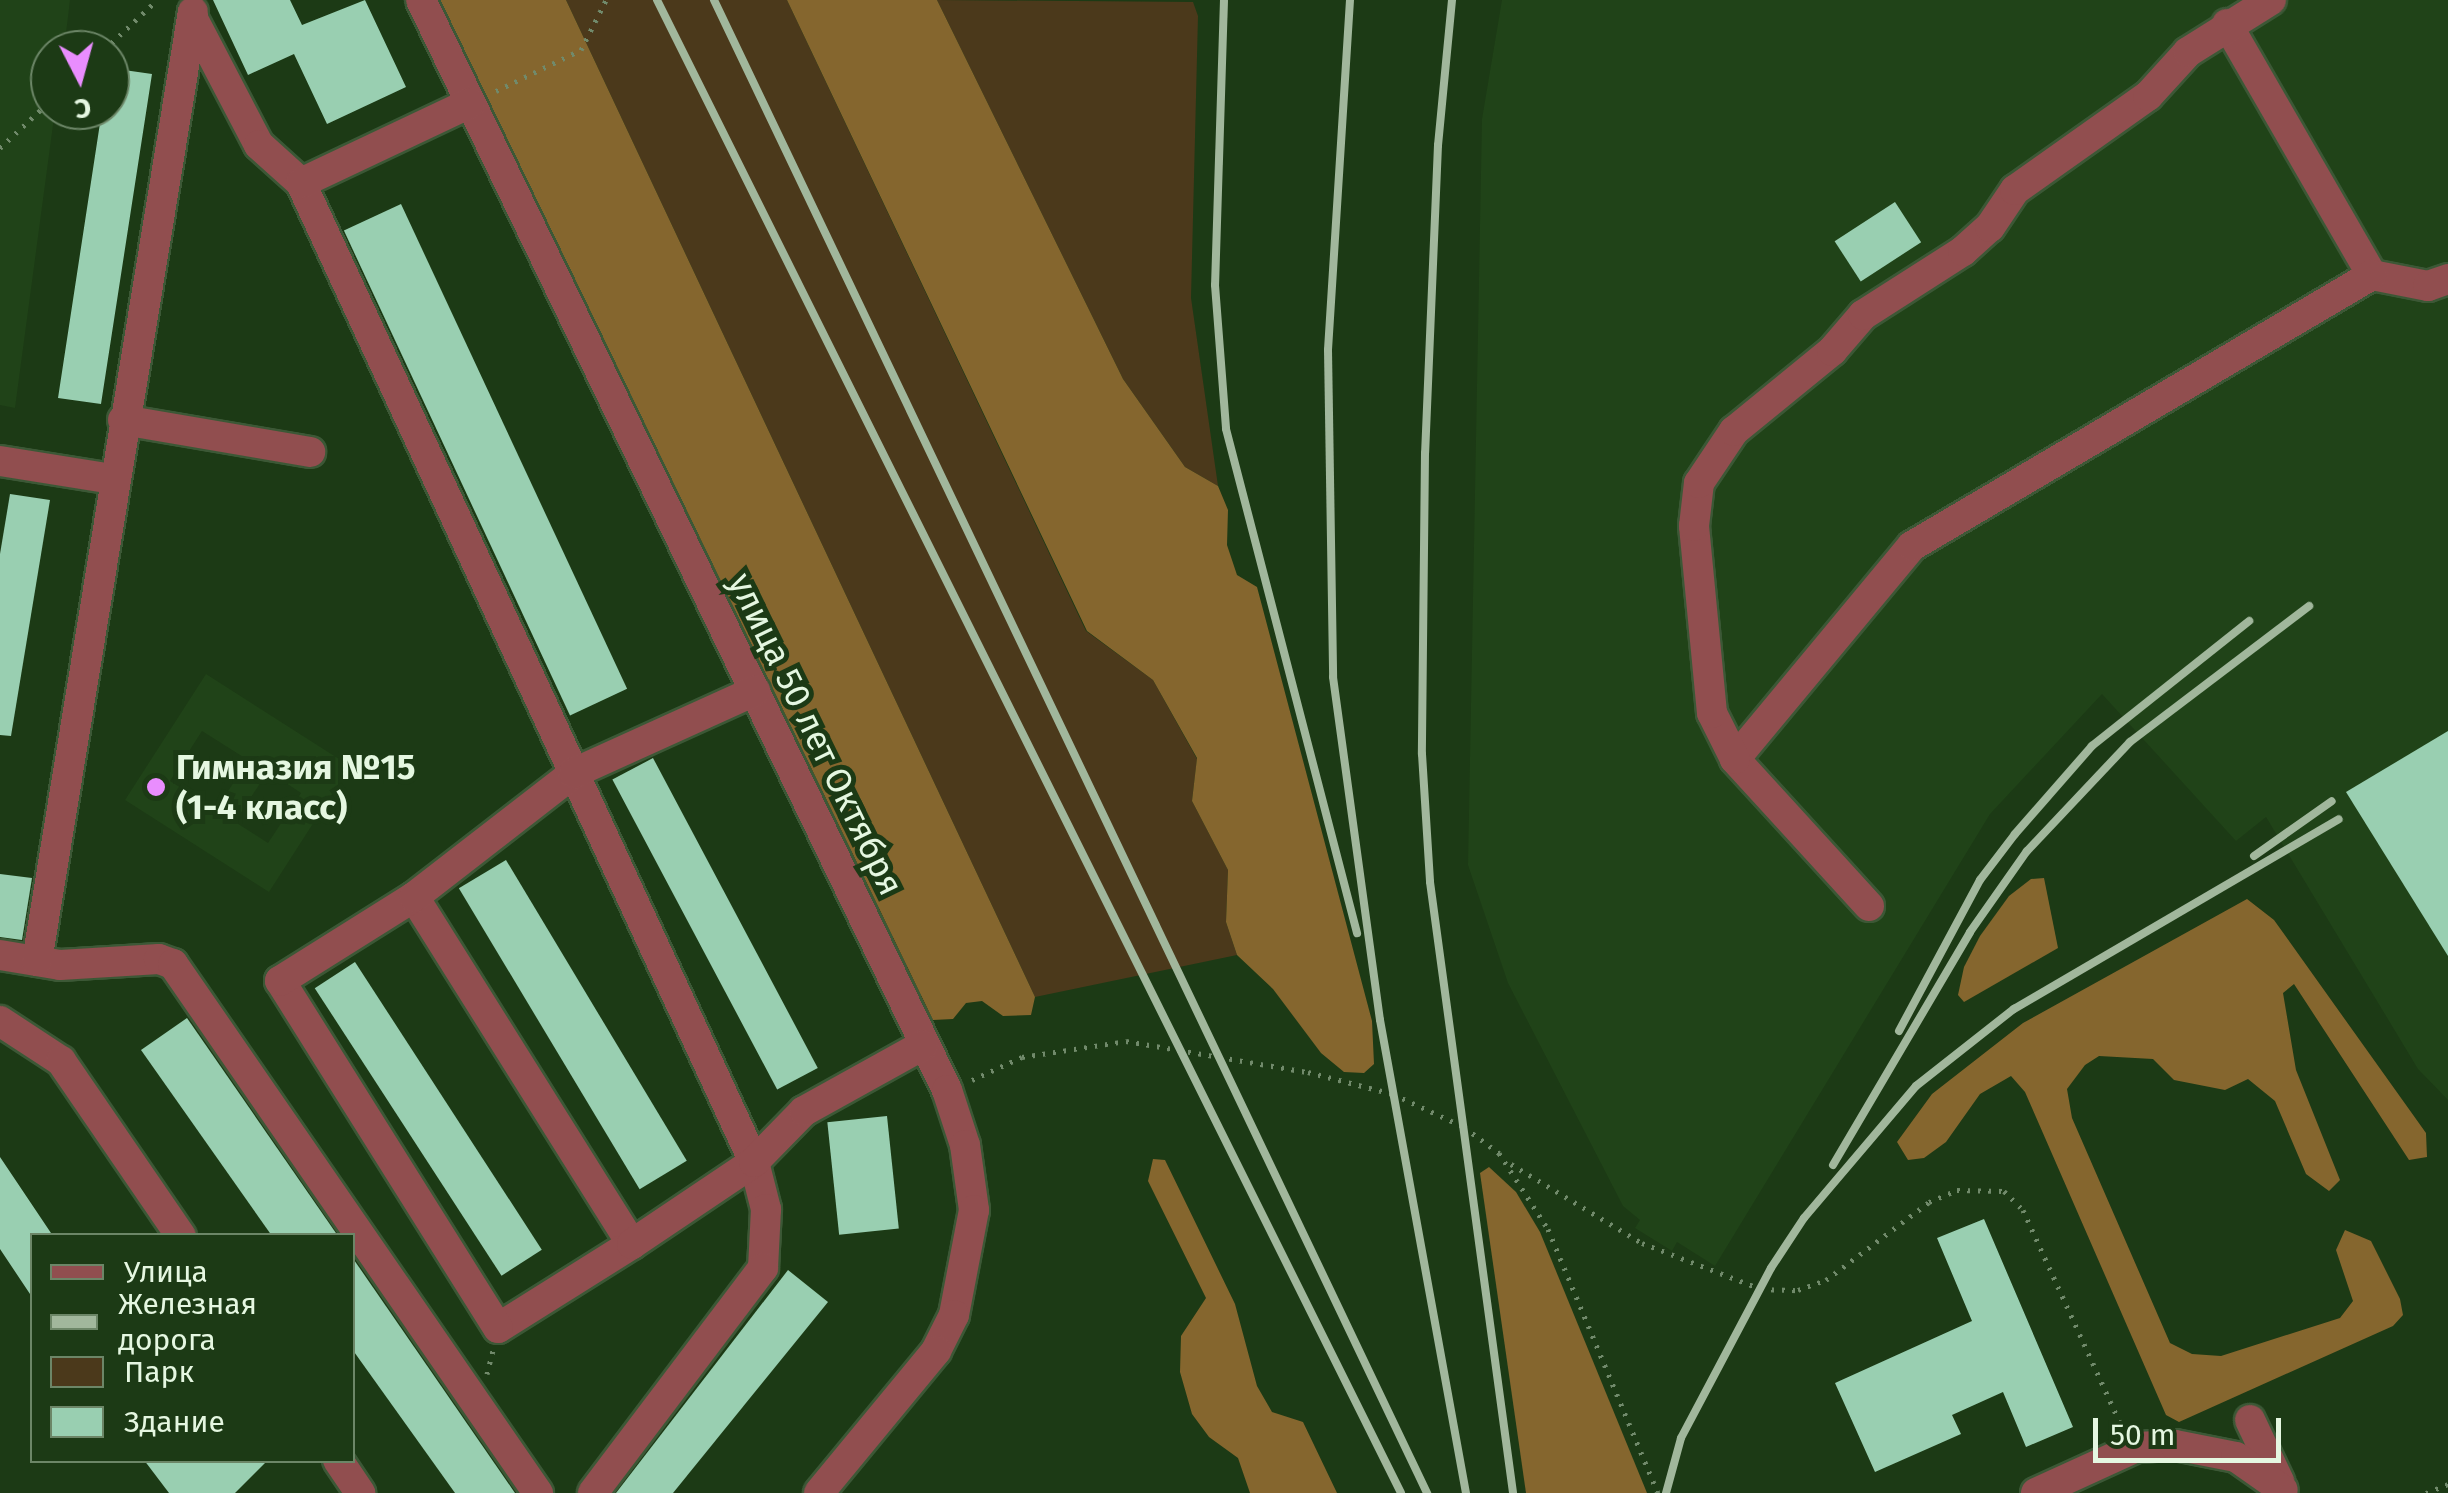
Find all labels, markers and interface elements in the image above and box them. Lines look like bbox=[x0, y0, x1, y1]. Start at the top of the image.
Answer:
north arrow bbox=[30, 30, 130, 130]
text: С bbox=[73, 91, 93, 126]
street label: улица 50 лет Октября bbox=[720, 566, 912, 902]
place label: Гимназия №15 (1-4 класс) bbox=[176, 746, 416, 828]
marker: Гимназия №15 (1-4 класс) bbox=[145, 776, 167, 798]
legend bbox=[30, 1233, 355, 1463]
text: Улица bbox=[124, 1254, 208, 1290]
text: Железная дорога bbox=[118, 1286, 257, 1358]
text: Парк bbox=[124, 1354, 194, 1390]
scale bar bbox=[2098, 1398, 2286, 1460]
text: Здание bbox=[124, 1404, 225, 1440]
text: 50 m bbox=[2110, 1417, 2175, 1453]

